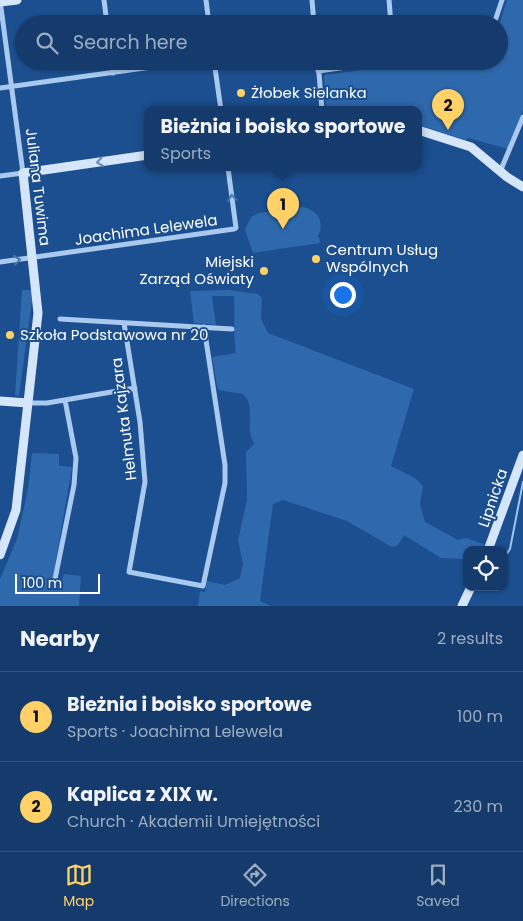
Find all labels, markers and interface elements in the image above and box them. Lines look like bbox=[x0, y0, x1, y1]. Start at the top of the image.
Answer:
search box bbox=[15, 15, 508, 70]
icon: search bbox=[33, 29, 61, 57]
text: Search here bbox=[73, 29, 187, 56]
place label: Żłobek Sielanka bbox=[251, 82, 367, 103]
marker: Żłobek Sielanka bbox=[235, 87, 247, 99]
pin: 2 bbox=[432, 89, 464, 130]
popup bbox=[144, 106, 422, 171]
text: Bieżnia i boisko sportowe bbox=[160, 113, 406, 140]
street label: Juliana Tuwima bbox=[21, 127, 56, 247]
text: Sports bbox=[160, 142, 211, 165]
one-way arrow bbox=[95, 156, 103, 167]
pin: 1 bbox=[267, 188, 299, 229]
one-way arrow bbox=[227, 194, 238, 202]
street label: Joachima Lelewela bbox=[73, 209, 219, 250]
place label: Centrum Usług Wspólnych bbox=[326, 239, 438, 277]
place label: Miejski Zarząd Oświaty bbox=[139, 251, 255, 289]
marker: Centrum Usług Wspólnych bbox=[310, 253, 322, 265]
one-way arrow bbox=[13, 255, 21, 266]
marker: Miejski Zarząd Oświaty bbox=[258, 265, 270, 277]
your location bbox=[330, 282, 356, 308]
place label: Szkoła Podstawowa nr 20 bbox=[20, 324, 208, 345]
marker: Szkoła Podstawowa nr 20 bbox=[4, 329, 16, 341]
street label: Helmuta Kajzara bbox=[106, 356, 141, 482]
street label: Lipnicka bbox=[473, 466, 512, 530]
map controls bbox=[463, 546, 508, 591]
button: locate bbox=[463, 546, 508, 591]
scale bar bbox=[15, 571, 100, 594]
text: 100 m bbox=[22, 573, 62, 593]
text: Nearby bbox=[20, 624, 100, 653]
text: 2 results bbox=[437, 627, 503, 650]
text: Bieżnia i boisko sportowe bbox=[67, 691, 312, 718]
text: 1 bbox=[33, 705, 39, 728]
text: 100 m bbox=[457, 705, 503, 728]
text: Sports · Joachima Lelewela bbox=[67, 720, 283, 743]
text: Kaplica z XIX w. bbox=[67, 781, 218, 808]
text: 2 bbox=[31, 795, 41, 818]
text: 230 m bbox=[454, 795, 503, 818]
text: Church · Akademii Umiejętności bbox=[67, 810, 320, 833]
tab: Map bbox=[63, 861, 94, 912]
tab: Directions bbox=[220, 861, 290, 912]
tab: Saved bbox=[416, 861, 460, 912]

